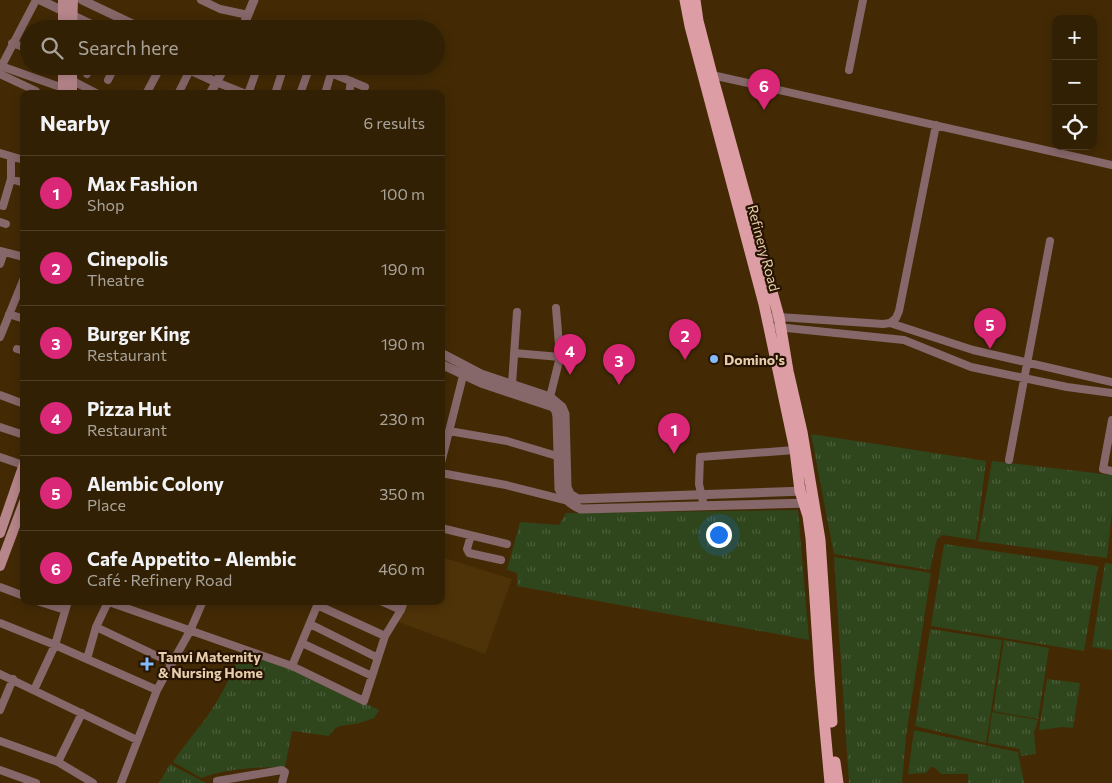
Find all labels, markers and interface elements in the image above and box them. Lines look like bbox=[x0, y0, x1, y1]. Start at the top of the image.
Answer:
map controls bbox=[1052, 15, 1097, 150]
button: + bbox=[1052, 15, 1097, 60]
search box bbox=[20, 20, 445, 75]
icon: search bbox=[38, 34, 66, 62]
text: Search here bbox=[78, 36, 178, 59]
button: − bbox=[1052, 60, 1097, 105]
pin: 6 bbox=[748, 69, 780, 110]
button: locate bbox=[1052, 105, 1097, 150]
text: Nearby bbox=[40, 110, 110, 135]
text: 6 results bbox=[364, 113, 425, 132]
text: Max Fashion bbox=[87, 172, 198, 195]
text: 1 bbox=[52, 184, 60, 203]
text: 100 m bbox=[380, 184, 425, 203]
text: Shop bbox=[87, 195, 125, 214]
street label: Refinery Road bbox=[744, 203, 784, 293]
text: Cinepolis bbox=[87, 247, 168, 270]
text: 2 bbox=[51, 259, 61, 278]
text: 190 m bbox=[381, 259, 425, 278]
text: Theatre bbox=[87, 270, 144, 289]
pin: 5 bbox=[974, 308, 1006, 349]
pin: 2 bbox=[669, 319, 701, 360]
text: Burger King bbox=[87, 322, 190, 345]
text: 3 bbox=[51, 334, 61, 353]
text: 190 m bbox=[381, 334, 425, 353]
pin: 4 bbox=[554, 334, 586, 375]
pin: 3 bbox=[603, 344, 635, 385]
text: Restaurant bbox=[87, 345, 167, 364]
place label: Domino's bbox=[724, 351, 785, 368]
marker: Domino's bbox=[708, 353, 720, 365]
text: Pizza Hut bbox=[87, 397, 171, 420]
text: 4 bbox=[51, 409, 61, 428]
text: 230 m bbox=[380, 409, 425, 428]
pin: 1 bbox=[658, 413, 690, 454]
text: Restaurant bbox=[87, 420, 167, 439]
text: Alembic Colony bbox=[87, 472, 224, 495]
text: 5 bbox=[51, 484, 61, 503]
text: 350 m bbox=[379, 484, 425, 503]
text: Place bbox=[87, 495, 126, 514]
your location bbox=[706, 522, 732, 548]
text: Cafe Appetito - Alembic bbox=[87, 547, 296, 570]
text: 6 bbox=[51, 559, 61, 578]
text: 460 m bbox=[378, 559, 425, 578]
text: Café · Refinery Road bbox=[87, 570, 232, 589]
place label: Tanvi Maternity & Nursing Home bbox=[158, 648, 263, 681]
marker: Tanvi Maternity & Nursing Home bbox=[140, 657, 154, 671]

